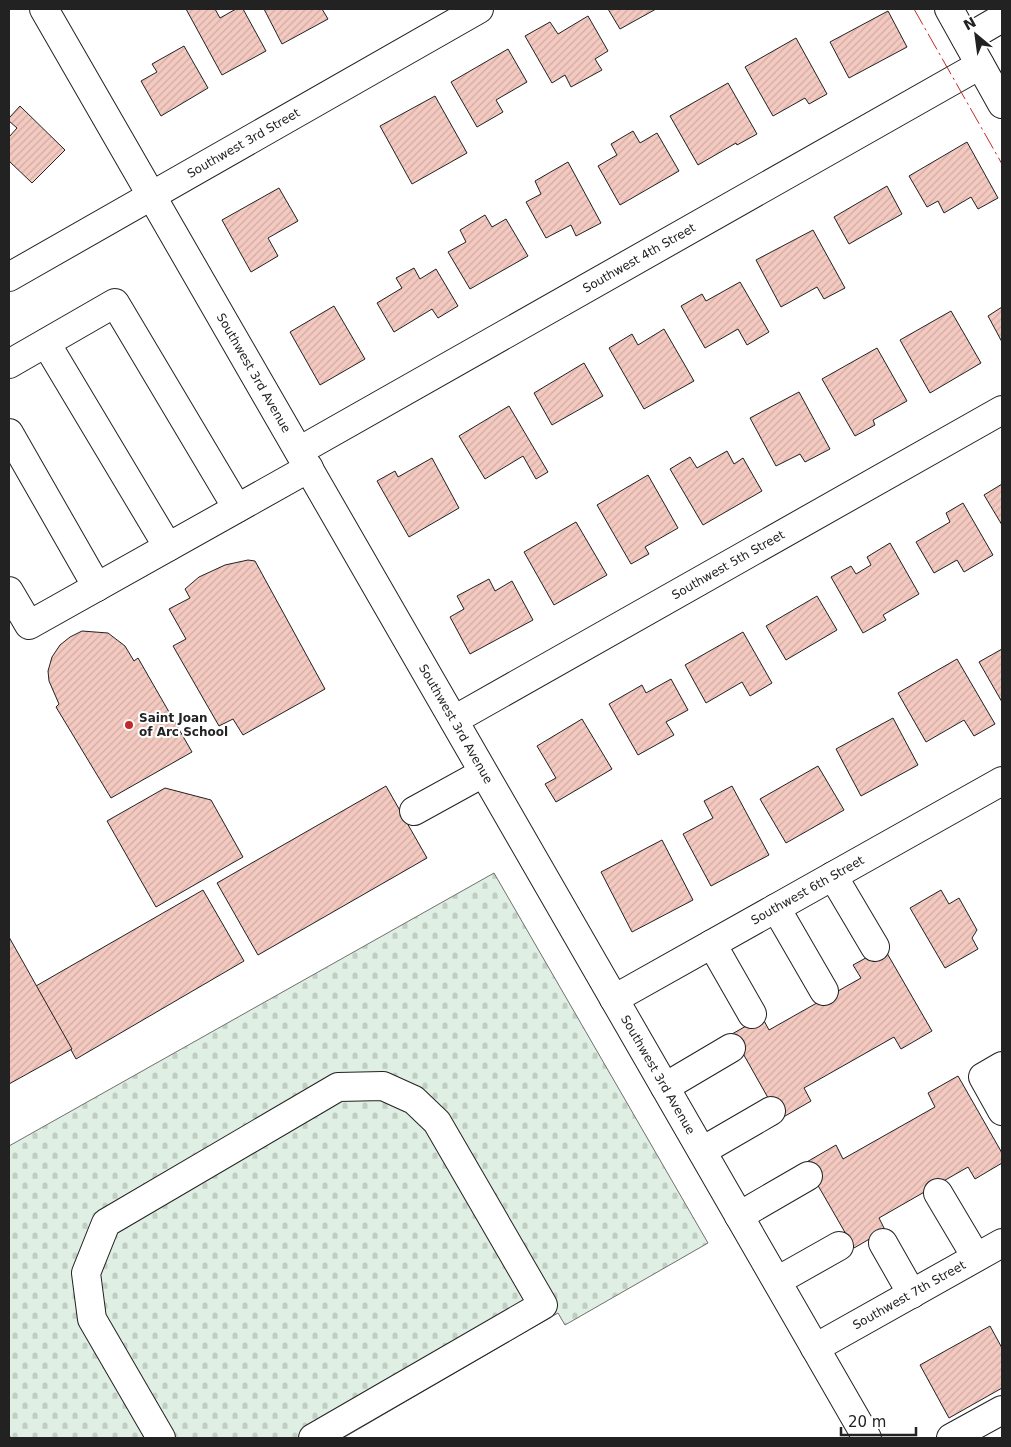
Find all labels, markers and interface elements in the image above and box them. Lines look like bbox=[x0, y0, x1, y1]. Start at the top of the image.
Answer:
north arrow bbox=[951, 10, 1001, 60]
text: N bbox=[961, 14, 979, 33]
street label: Southwest 3rd Street bbox=[185, 106, 303, 181]
street label: Southwest 4th Street bbox=[580, 221, 698, 296]
street label: Southwest 3rd Avenue bbox=[214, 311, 293, 435]
street label: Southwest 5th Street bbox=[669, 527, 787, 602]
street label: Southwest 3rd Avenue bbox=[416, 662, 496, 786]
place label: Saint Joan of Arc School bbox=[139, 711, 228, 739]
marker: Saint Joan of Arc School bbox=[123, 719, 135, 731]
street label: Southwest 6th Street bbox=[749, 853, 867, 928]
street label: Southwest 3rd Avenue bbox=[618, 1013, 698, 1137]
street label: Southwest 7th Street bbox=[850, 1258, 968, 1332]
scale bar bbox=[841, 1404, 916, 1436]
text: 20 m bbox=[848, 1413, 886, 1431]

